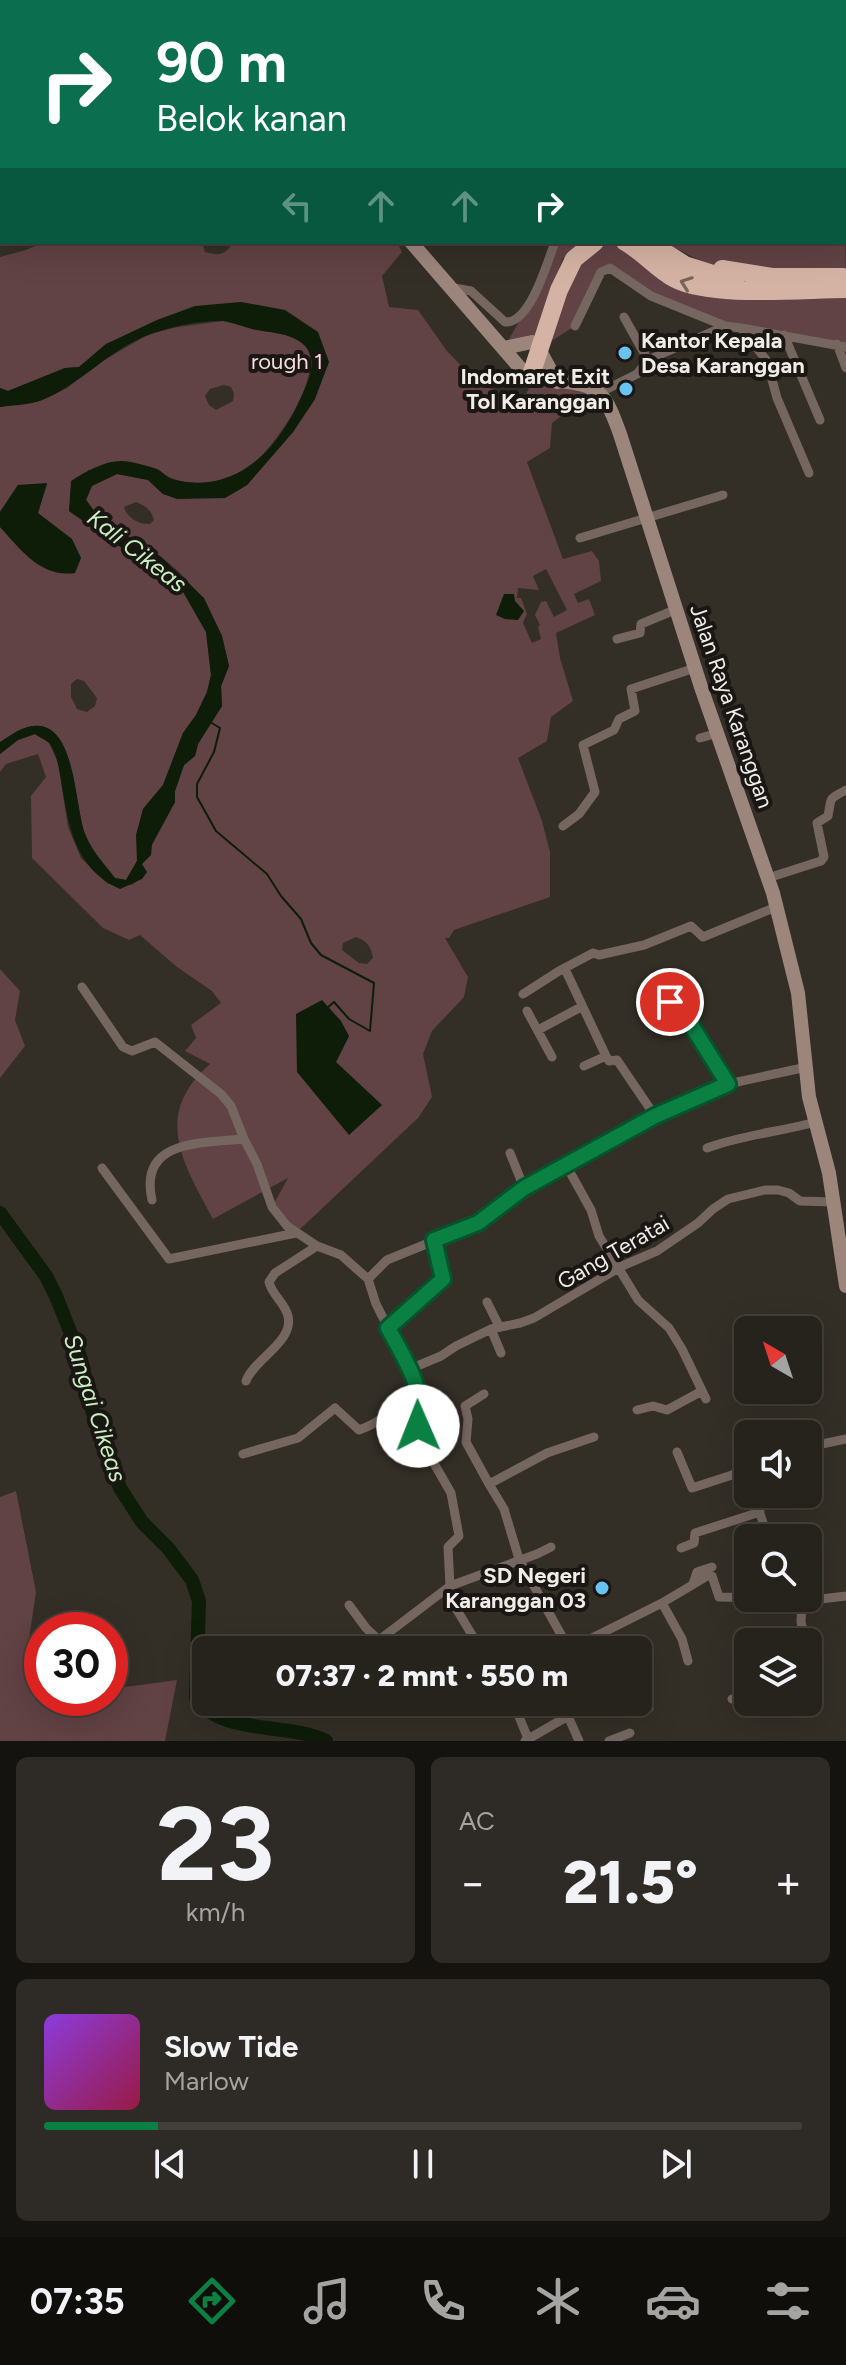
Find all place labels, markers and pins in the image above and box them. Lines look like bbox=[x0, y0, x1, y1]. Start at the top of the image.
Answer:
place label: Kantor Kepala Desa Karanggan bbox=[641, 327, 805, 379]
marker: Kantor Kepala Desa Karanggan bbox=[616, 344, 634, 362]
place label: Indomaret Exit Tol Karanggan bbox=[460, 363, 610, 415]
marker: Indomaret Exit Tol Karanggan bbox=[617, 380, 635, 398]
pin bbox=[636, 968, 704, 1036]
place label: SD Negeri Karanggan 03 bbox=[445, 1562, 586, 1614]
marker: SD Negeri Karanggan 03 bbox=[593, 1579, 611, 1597]

